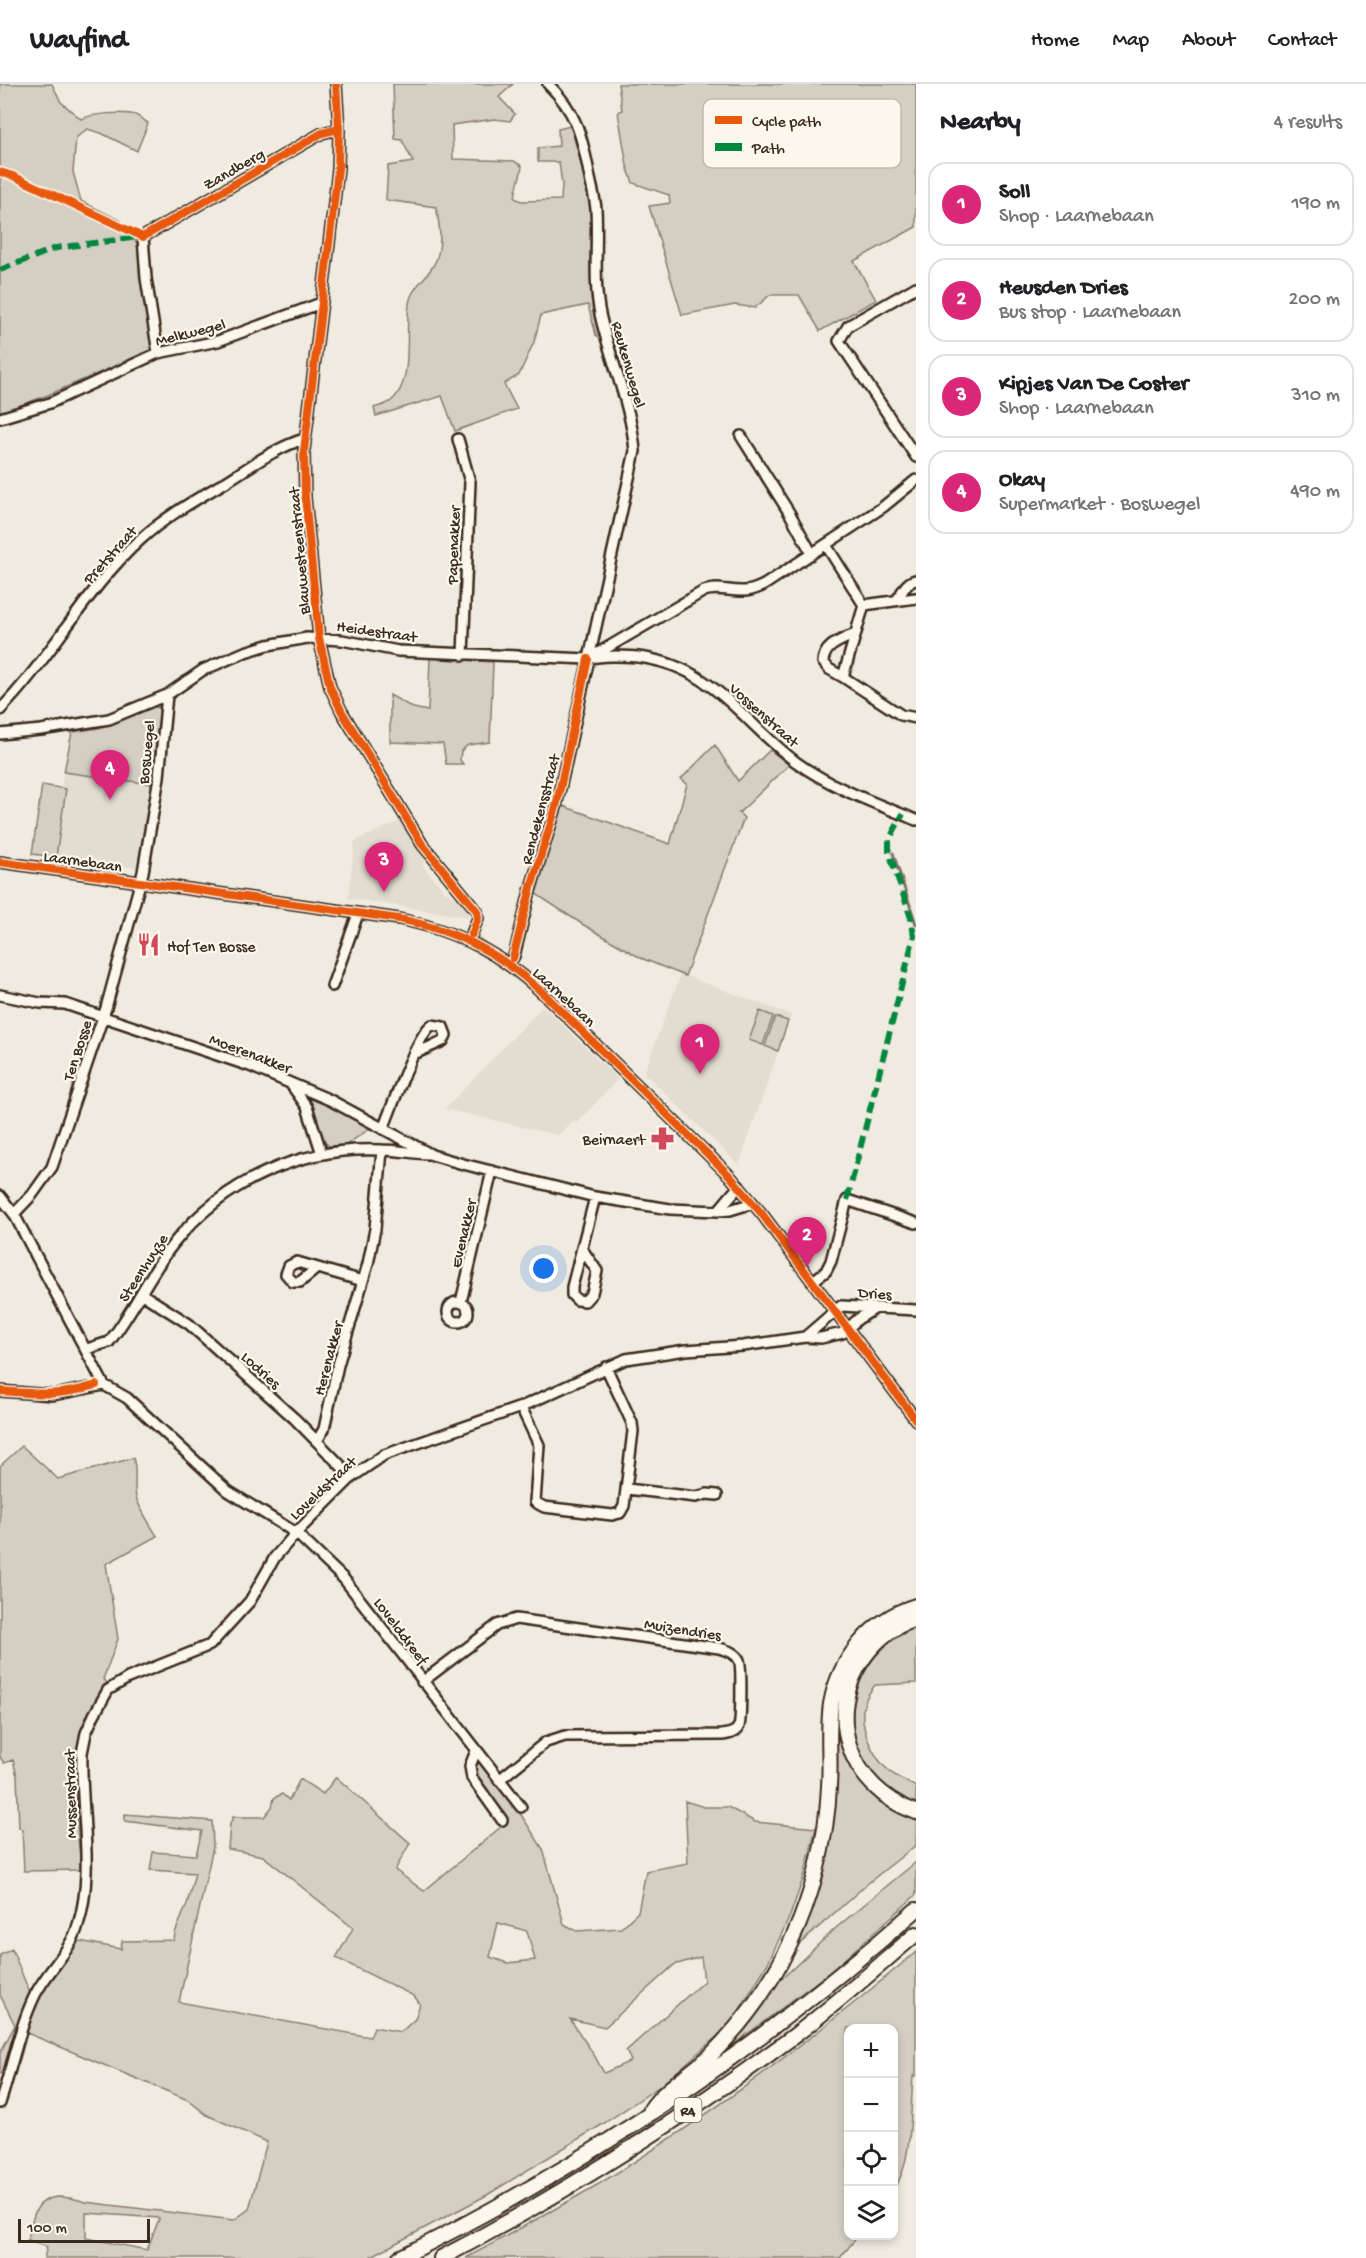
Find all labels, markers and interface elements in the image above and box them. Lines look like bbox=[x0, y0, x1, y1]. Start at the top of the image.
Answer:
text: Wayfind bbox=[30, 25, 127, 58]
text: Home bbox=[1031, 29, 1079, 54]
text: Map bbox=[1112, 29, 1149, 54]
text: About bbox=[1182, 29, 1235, 54]
text: Contact bbox=[1268, 29, 1336, 54]
legend bbox=[703, 99, 901, 168]
text: Nearby bbox=[940, 108, 1021, 139]
text: 4 results bbox=[1274, 112, 1342, 135]
text: Cycle path bbox=[752, 114, 822, 133]
text: Path bbox=[751, 141, 785, 160]
street label: Zandberg bbox=[201, 146, 269, 196]
text: Soll bbox=[999, 180, 1030, 206]
text: 1 bbox=[957, 193, 966, 216]
text: 190 m bbox=[1292, 193, 1340, 216]
text: Shop · Laarnebaan bbox=[999, 206, 1154, 229]
text: Heusden Dries bbox=[999, 276, 1128, 302]
text: 2 bbox=[957, 289, 966, 312]
text: 200 m bbox=[1289, 289, 1340, 312]
text: Bus stop · Laarnebaan bbox=[999, 302, 1181, 325]
street label: Melkwegel bbox=[154, 317, 228, 352]
street label: Reukenwegel bbox=[605, 320, 648, 410]
text: Kipjes Van De Coster bbox=[999, 372, 1188, 398]
text: 3 bbox=[956, 385, 967, 408]
text: 310 m bbox=[1291, 385, 1340, 408]
text: Shop · Laarnebaan bbox=[999, 398, 1154, 421]
text: Okay bbox=[999, 468, 1045, 494]
text: 4 bbox=[957, 481, 966, 504]
text: 490 m bbox=[1290, 481, 1340, 504]
street label: Blauwesteenstraat bbox=[286, 485, 317, 616]
text: Supermarket · Boswegel bbox=[999, 494, 1200, 517]
street label: Papenakker bbox=[445, 504, 466, 586]
street label: Pretstraat bbox=[80, 522, 144, 590]
street label: Heidestraat bbox=[335, 618, 419, 649]
street label: Vossenstraat bbox=[723, 680, 803, 754]
street label: Boswegel bbox=[136, 720, 161, 786]
pin: 4 bbox=[90, 750, 130, 800]
street label: Rendekensstraat bbox=[519, 751, 567, 867]
pin: 3 bbox=[364, 842, 404, 892]
street label: Laarnebaan bbox=[42, 849, 123, 878]
restaurant icon: Hof Ten Bosse bbox=[136, 932, 162, 958]
place label: Hof Ten Bosse bbox=[167, 939, 256, 958]
street label: Laarnebaan bbox=[527, 965, 598, 1033]
street label: Ten Bosse bbox=[60, 1018, 98, 1085]
pin: 1 bbox=[680, 1024, 720, 1074]
street label: Moerenakker bbox=[206, 1031, 295, 1080]
pharmacy icon: Beirnaert bbox=[650, 1125, 676, 1151]
place label: Beirnaert bbox=[581, 1132, 646, 1151]
street label: Evenakker bbox=[448, 1196, 483, 1270]
pin: 2 bbox=[788, 1218, 826, 1267]
street label: Steenhuyze bbox=[116, 1231, 174, 1307]
your location bbox=[529, 1254, 558, 1283]
street label: Dries bbox=[856, 1285, 893, 1306]
street label: Herenakker bbox=[311, 1318, 350, 1398]
street label: Lodries bbox=[236, 1349, 284, 1395]
street label: Loveldstraat bbox=[287, 1453, 363, 1525]
street label: Lovelddreef bbox=[368, 1595, 431, 1670]
street label: Muizendries bbox=[643, 1616, 723, 1647]
street label: Mussenstraat bbox=[62, 1748, 83, 1838]
map controls bbox=[844, 2024, 898, 2240]
button: + bbox=[844, 2024, 898, 2078]
button: − bbox=[844, 2078, 898, 2132]
road number: R4 bbox=[674, 2098, 702, 2122]
button: locate bbox=[844, 2132, 898, 2186]
button: layers bbox=[844, 2186, 898, 2240]
scale bar bbox=[18, 2216, 150, 2244]
text: 100 m bbox=[27, 2220, 67, 2239]

